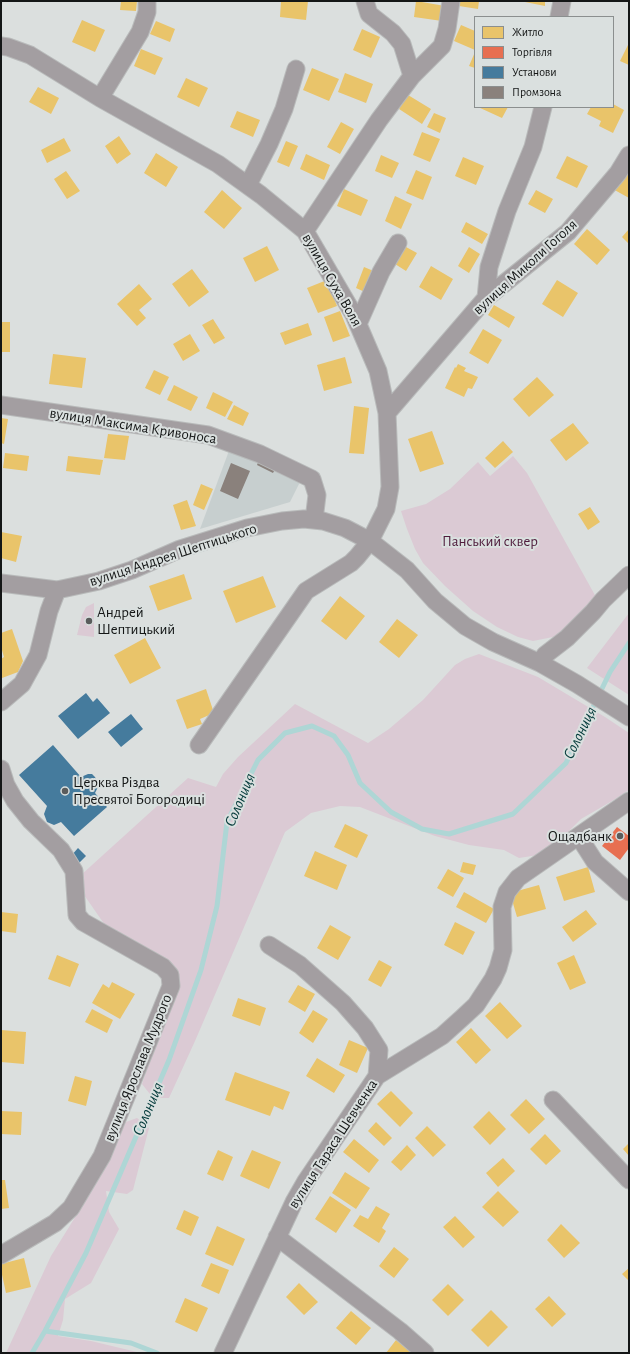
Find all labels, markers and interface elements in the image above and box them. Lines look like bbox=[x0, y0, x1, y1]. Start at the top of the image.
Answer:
legend bbox=[474, 16, 614, 108]
text: Житло bbox=[512, 26, 543, 38]
text: Торгівля bbox=[512, 46, 552, 58]
text: Установи bbox=[512, 66, 557, 78]
text: Промзона bbox=[512, 86, 562, 98]
street label: вулиця Миколи Гоголя bbox=[469, 215, 581, 319]
street label: вулиця Суха Воля bbox=[298, 230, 366, 330]
street label: вулиця Максима Кривоноса bbox=[48, 404, 218, 448]
street label: вулиця Андрея Шептицького bbox=[87, 519, 259, 591]
park label: Панський сквер bbox=[442, 532, 538, 550]
place label: Андрей Шептицький bbox=[97, 603, 175, 638]
marker: Андрей Шептицький bbox=[84, 616, 94, 626]
water label: Солониця bbox=[559, 704, 601, 762]
water label: Солониця bbox=[220, 770, 260, 830]
place label: Церква Різдва Пресвятої Богородиці bbox=[73, 773, 205, 808]
marker: Церква Різдва Пресвятої Богородиці bbox=[60, 786, 70, 796]
place label: Ощадбанк bbox=[548, 827, 612, 845]
marker: Ощадбанк bbox=[615, 831, 625, 841]
street label: вулиця Ярослава Мудрого bbox=[100, 992, 176, 1144]
street label: вулиця Тараса Шевченка bbox=[284, 1076, 382, 1212]
water label: Солониця bbox=[128, 1079, 168, 1139]

